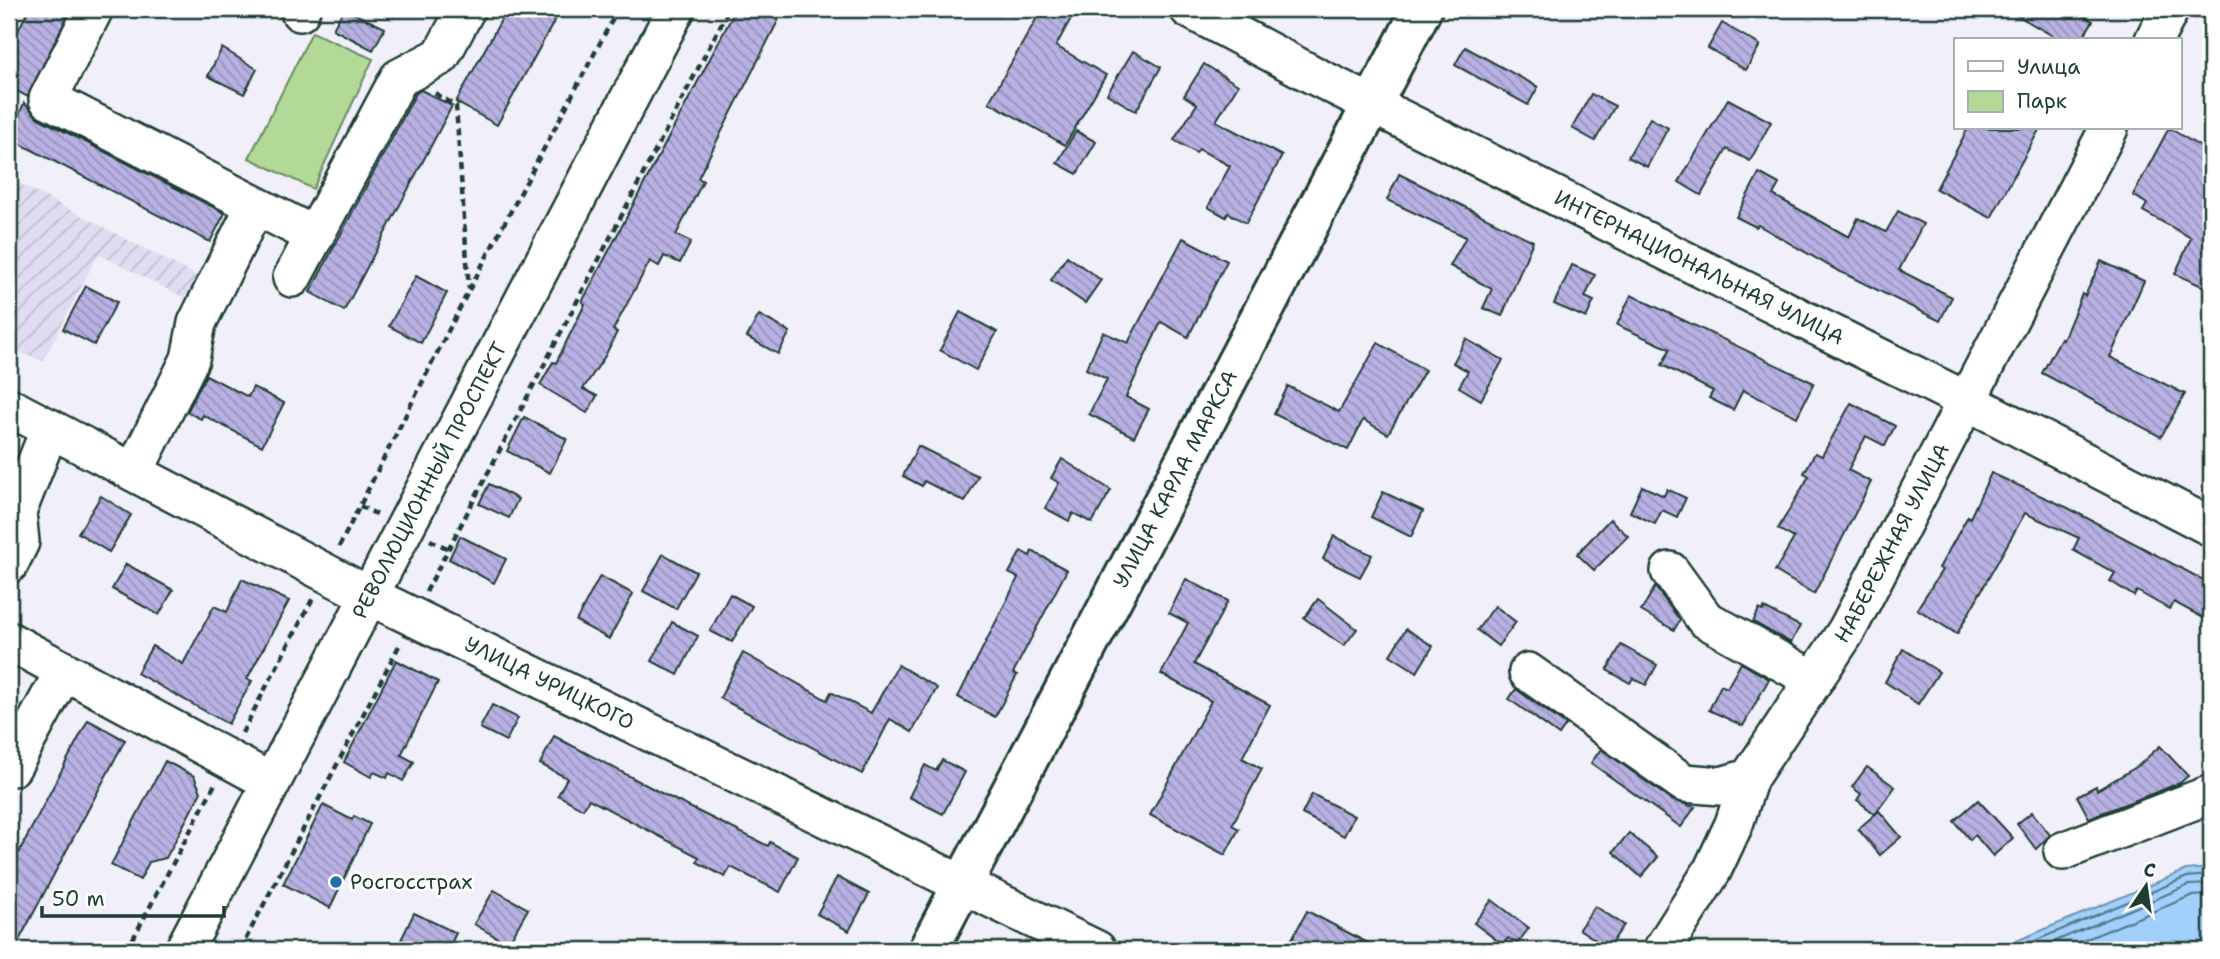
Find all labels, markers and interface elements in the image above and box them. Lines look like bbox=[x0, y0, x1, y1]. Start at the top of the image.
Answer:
legend bbox=[1954, 38, 2182, 130]
text: Улица bbox=[2017, 53, 2080, 81]
text: Парк bbox=[2017, 87, 2067, 115]
street label: ИНТЕРНАЦИОНАЛЬНАЯ УЛИЦА bbox=[1550, 183, 1849, 352]
street label: РЕВОЛЮЦИОННЫЙ ПРОСПЕКТ bbox=[346, 337, 514, 624]
street label: УЛИЦА КАРЛА МАРКСА bbox=[1107, 365, 1244, 593]
street label: НАБЕРЕЖНАЯ УЛИЦА bbox=[1828, 439, 1956, 649]
street label: УЛИЦА УРИЦКОГО bbox=[460, 630, 639, 736]
north arrow bbox=[2112, 850, 2182, 920]
text: С bbox=[2141, 856, 2158, 883]
place label: Росгосстрах bbox=[350, 868, 472, 896]
marker: Росгосстрах bbox=[328, 874, 344, 890]
scale bar bbox=[42, 875, 224, 919]
text: 50 m bbox=[52, 885, 105, 913]

